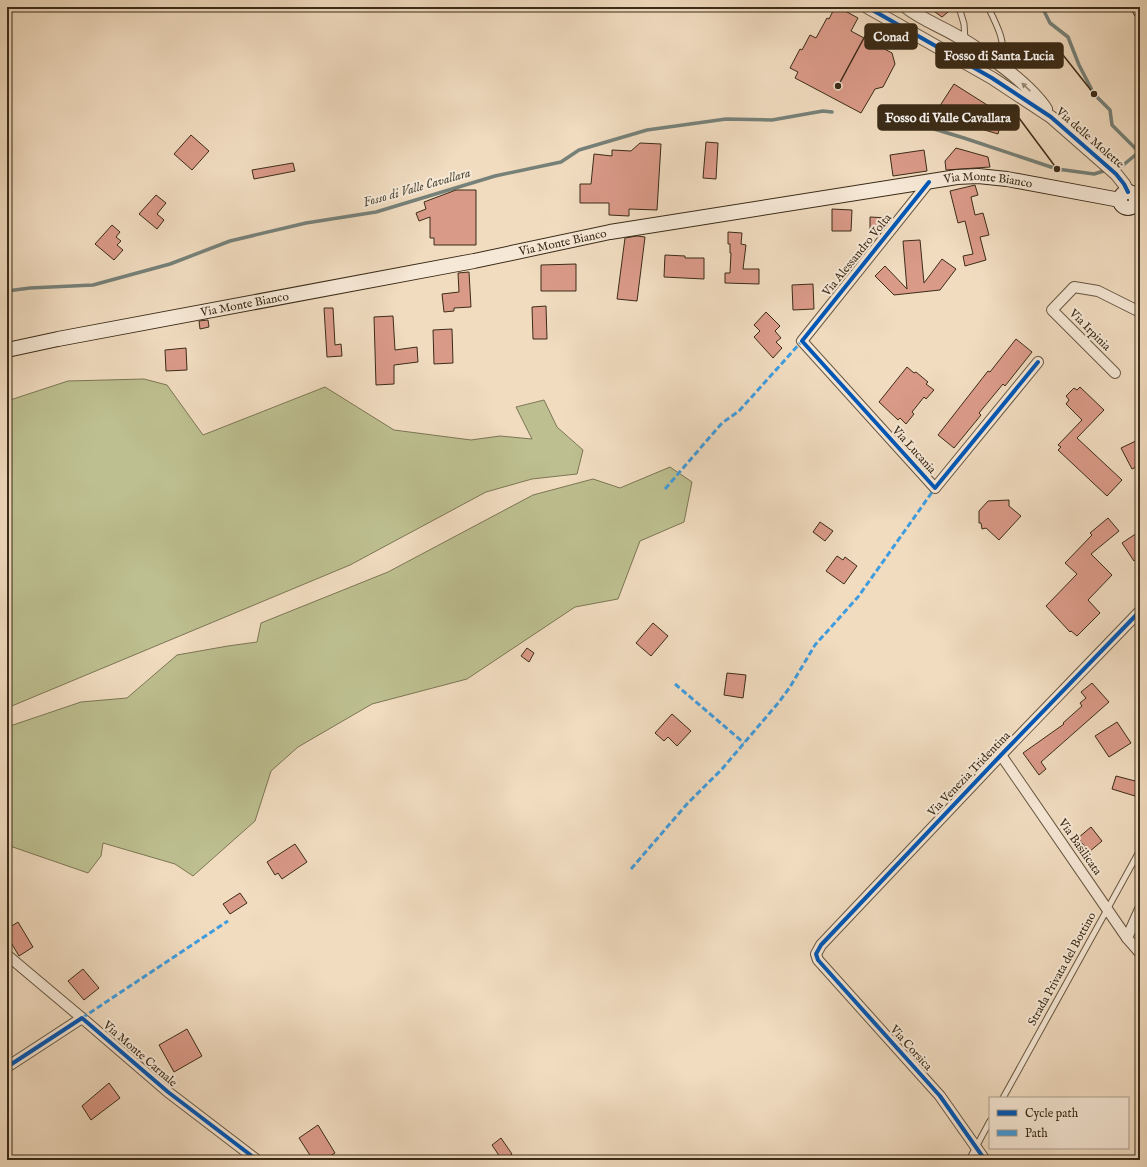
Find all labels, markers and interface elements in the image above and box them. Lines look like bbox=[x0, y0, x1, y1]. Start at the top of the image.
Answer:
callout: Conad bbox=[865, 24, 917, 49]
text: Conad bbox=[873, 29, 910, 46]
callout: Fosso di Santa Lucia bbox=[936, 43, 1063, 68]
text: Fosso di Santa Lucia bbox=[944, 48, 1054, 65]
one-way arrow bbox=[1021, 82, 1031, 92]
street label: Via delle Molette bbox=[1052, 104, 1128, 172]
callout: Fosso di Valle Cavallara bbox=[878, 105, 1019, 130]
text: Fosso di Valle Cavallara bbox=[885, 110, 1011, 127]
water label: Fosso di Valle Cavallara bbox=[361, 164, 473, 211]
street label: Via Monte Bianco bbox=[941, 168, 1034, 191]
street label: Via Alessandro Volta bbox=[818, 210, 895, 300]
street label: Via Monte Bianco bbox=[516, 225, 608, 259]
street label: Via Monte Bianco bbox=[198, 288, 290, 320]
street label: Via Irpinia bbox=[1065, 305, 1115, 355]
street label: Via Lucania bbox=[888, 422, 940, 477]
street label: Via Venezia Tridentina bbox=[924, 728, 1014, 820]
street label: Via Basilicata bbox=[1054, 815, 1105, 879]
street label: Strada Privata del Bottino bbox=[1025, 909, 1100, 1028]
street label: Via Monte Carnale bbox=[99, 1017, 181, 1091]
street label: Via Corsica bbox=[886, 1021, 936, 1074]
legend bbox=[989, 1097, 1129, 1149]
text: Cycle path bbox=[1025, 1106, 1079, 1122]
text: Path bbox=[1025, 1126, 1048, 1141]

